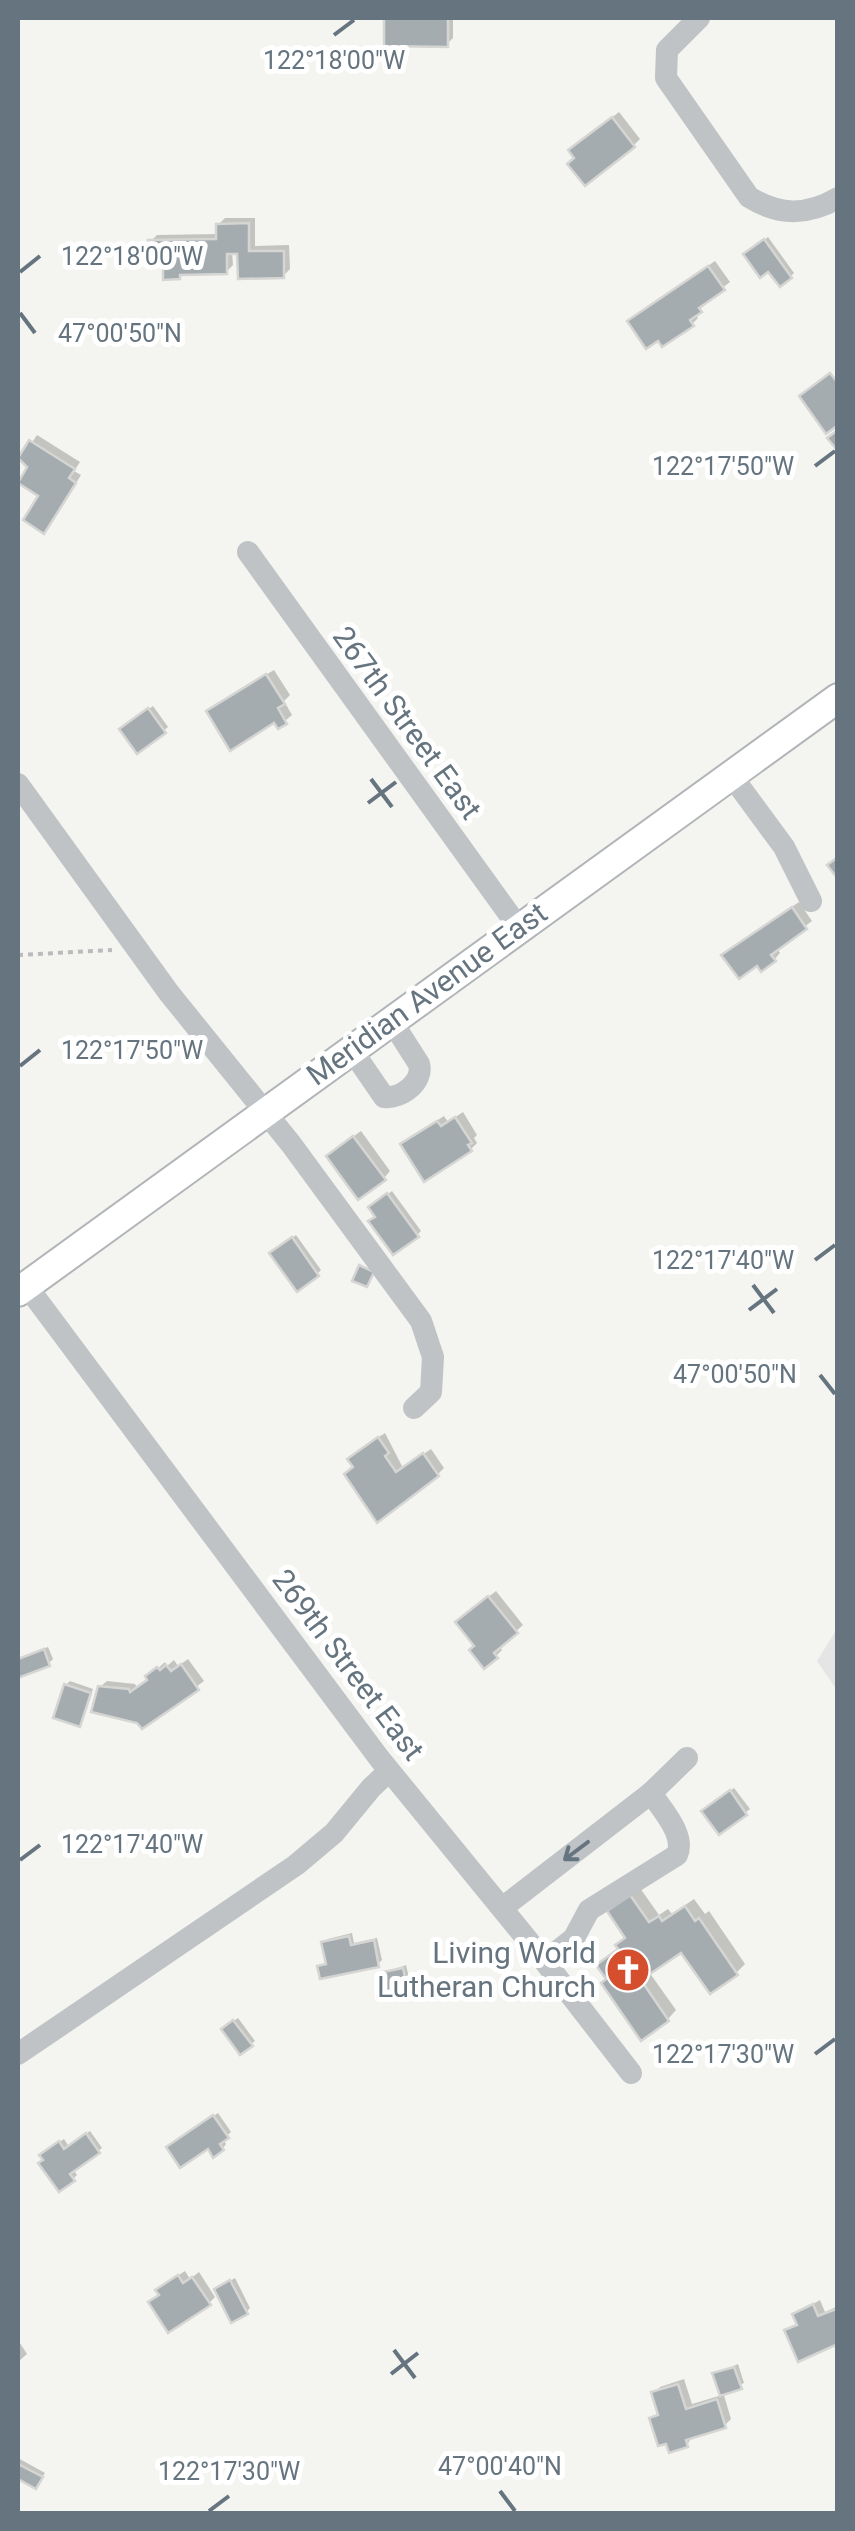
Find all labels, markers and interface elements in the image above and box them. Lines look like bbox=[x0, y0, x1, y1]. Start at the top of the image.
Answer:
text: 122°18'00"W bbox=[263, 46, 405, 75]
text: 122°18'00"W bbox=[61, 242, 203, 271]
text: 47°00'50"N bbox=[58, 319, 182, 348]
text: 122°17'50"W bbox=[652, 452, 794, 481]
street label: 267th Street East bbox=[326, 620, 489, 826]
street label: Meridian Avenue East bbox=[300, 895, 554, 1092]
text: 122°17'50"W bbox=[61, 1036, 203, 1065]
text: 122°17'40"W bbox=[652, 1246, 794, 1275]
text: 47°00'50"N bbox=[673, 1360, 797, 1389]
street label: 269th Street East bbox=[265, 1562, 431, 1767]
text: 122°17'40"W bbox=[61, 1830, 203, 1859]
one-way arrow bbox=[564, 1839, 590, 1861]
place label: Living World Lutheran Church bbox=[377, 1935, 596, 2004]
church icon: Living World Lutheran Church bbox=[605, 1947, 651, 1993]
text: 122°17'30"W bbox=[652, 2040, 794, 2069]
text: 47°00'40"N bbox=[438, 2452, 562, 2481]
text: 122°17'30"W bbox=[158, 2457, 300, 2486]

